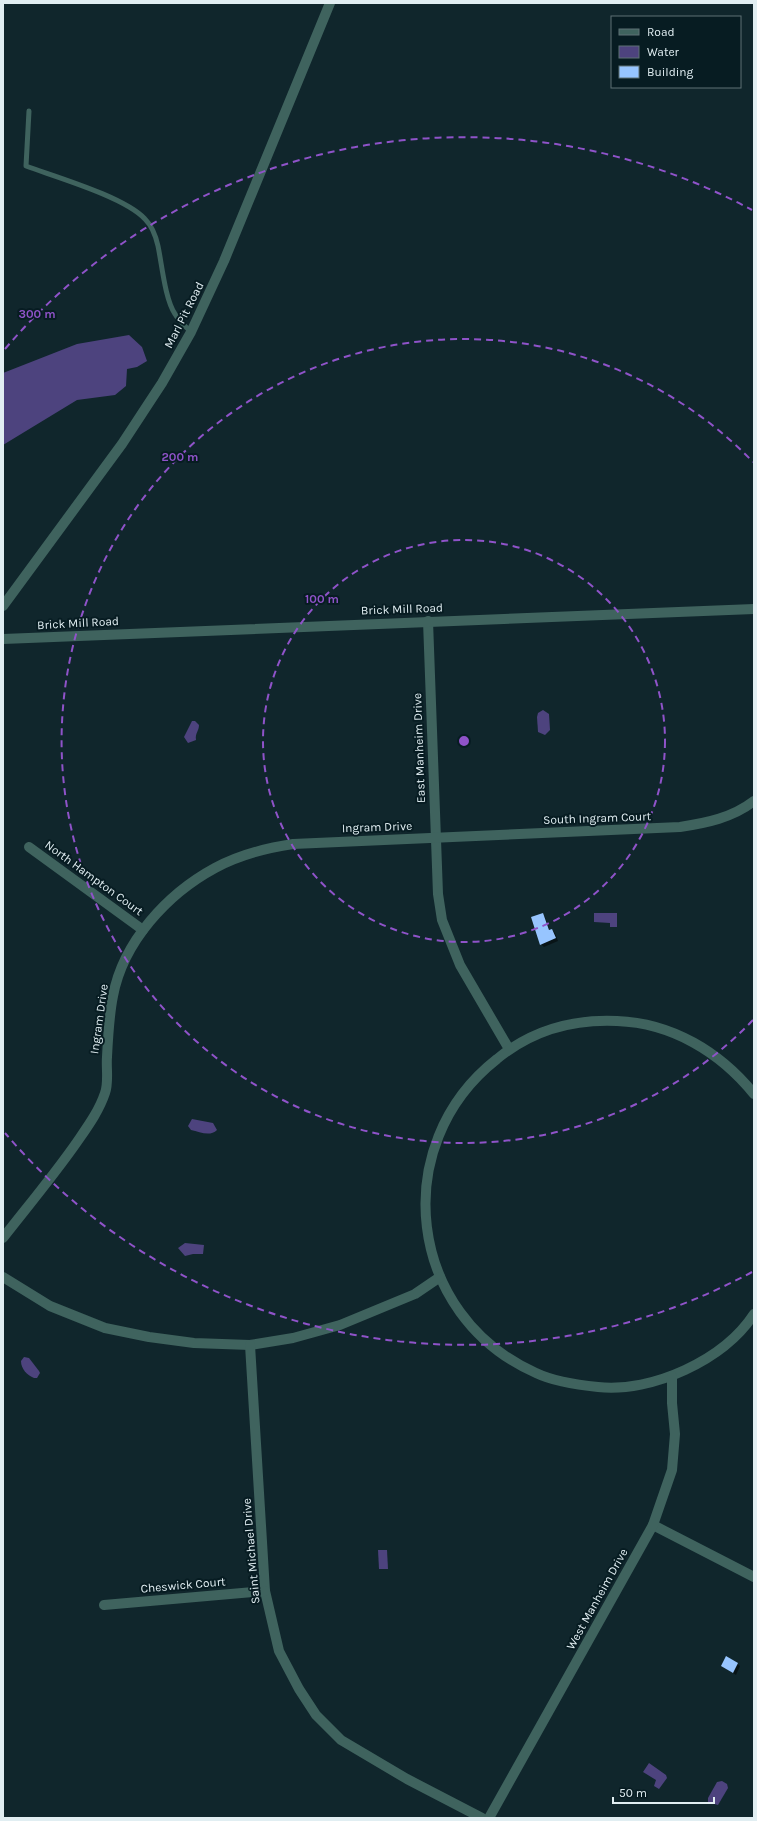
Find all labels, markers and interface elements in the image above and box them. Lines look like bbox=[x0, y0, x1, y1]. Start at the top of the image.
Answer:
legend bbox=[611, 16, 741, 88]
text: Road bbox=[647, 25, 675, 39]
text: Water bbox=[647, 45, 680, 59]
text: Building bbox=[647, 65, 694, 79]
street label: Marl Pit Road bbox=[161, 280, 207, 350]
text: 300 m bbox=[18, 307, 56, 321]
text: 200 m bbox=[162, 450, 198, 464]
text: 100 m bbox=[305, 592, 339, 606]
street label: Brick Mill Road bbox=[361, 601, 443, 617]
street label: Brick Mill Road bbox=[37, 614, 119, 632]
street label: East Manheim Drive bbox=[410, 693, 428, 803]
centre of rings bbox=[457, 734, 471, 748]
street label: South Ingram Court bbox=[543, 809, 652, 827]
street label: Ingram Drive bbox=[342, 819, 412, 835]
street label: North Hampton Court bbox=[42, 838, 146, 919]
street label: Ingram Drive bbox=[87, 983, 111, 1055]
street label: Saint Michael Drive bbox=[239, 1497, 263, 1605]
street label: West Manheim Drive bbox=[563, 1546, 631, 1652]
street label: Cheswick Court bbox=[140, 1574, 227, 1596]
scale bar bbox=[613, 1779, 714, 1805]
text: 50 m bbox=[619, 1786, 647, 1800]

